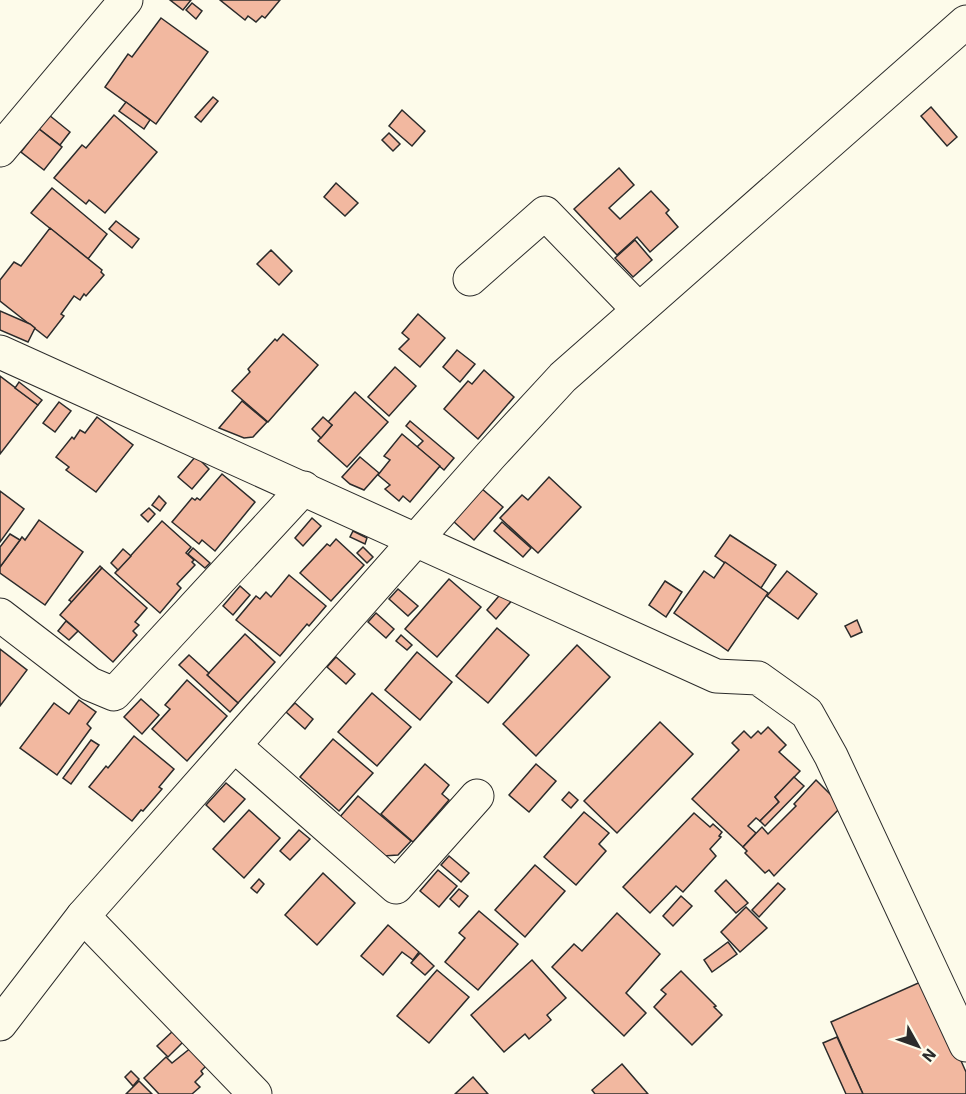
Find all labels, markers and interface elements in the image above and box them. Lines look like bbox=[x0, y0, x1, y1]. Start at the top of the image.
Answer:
north arrow bbox=[888, 1016, 948, 1076]
text: N bbox=[918, 1045, 941, 1067]

